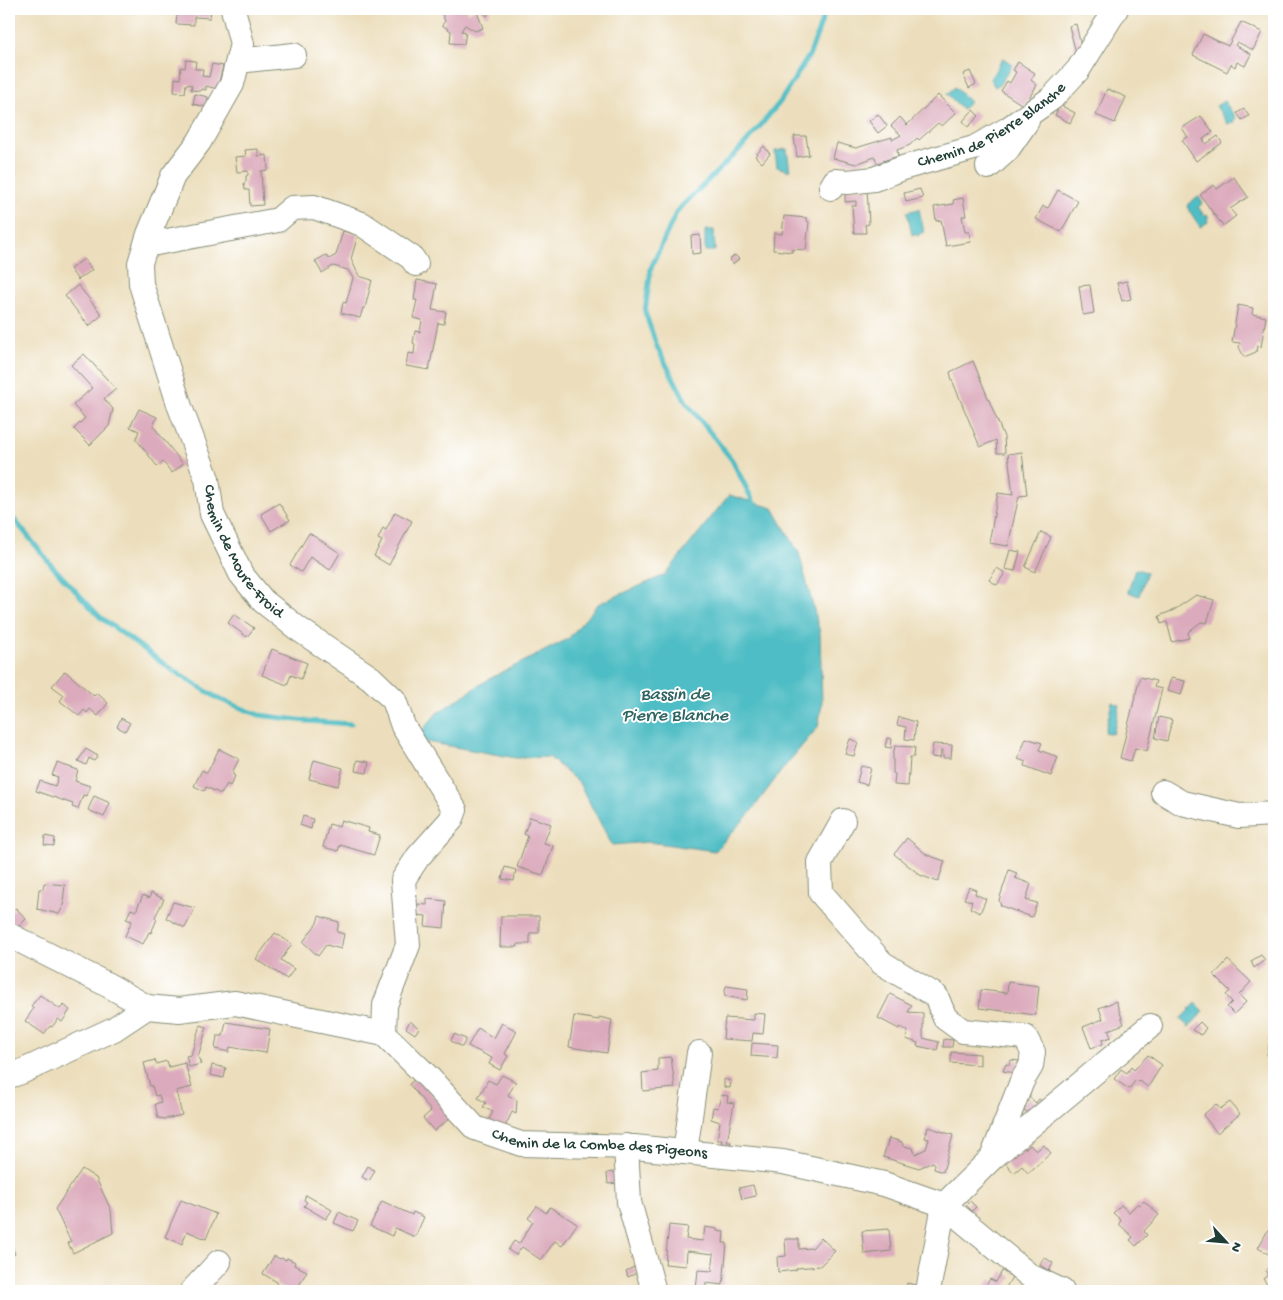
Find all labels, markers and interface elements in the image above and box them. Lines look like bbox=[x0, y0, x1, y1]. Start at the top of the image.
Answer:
street label: Chemin de Pierre Blanche bbox=[916, 79, 1071, 173]
street label: Chemin de Moure-Froid bbox=[198, 484, 288, 624]
water label: Bassin de Pierre Blanche bbox=[622, 685, 729, 727]
street label: Chemin de la Combe des Pigeons bbox=[489, 1125, 709, 1164]
north arrow bbox=[1200, 1218, 1250, 1268]
text: N bbox=[1226, 1239, 1245, 1254]

